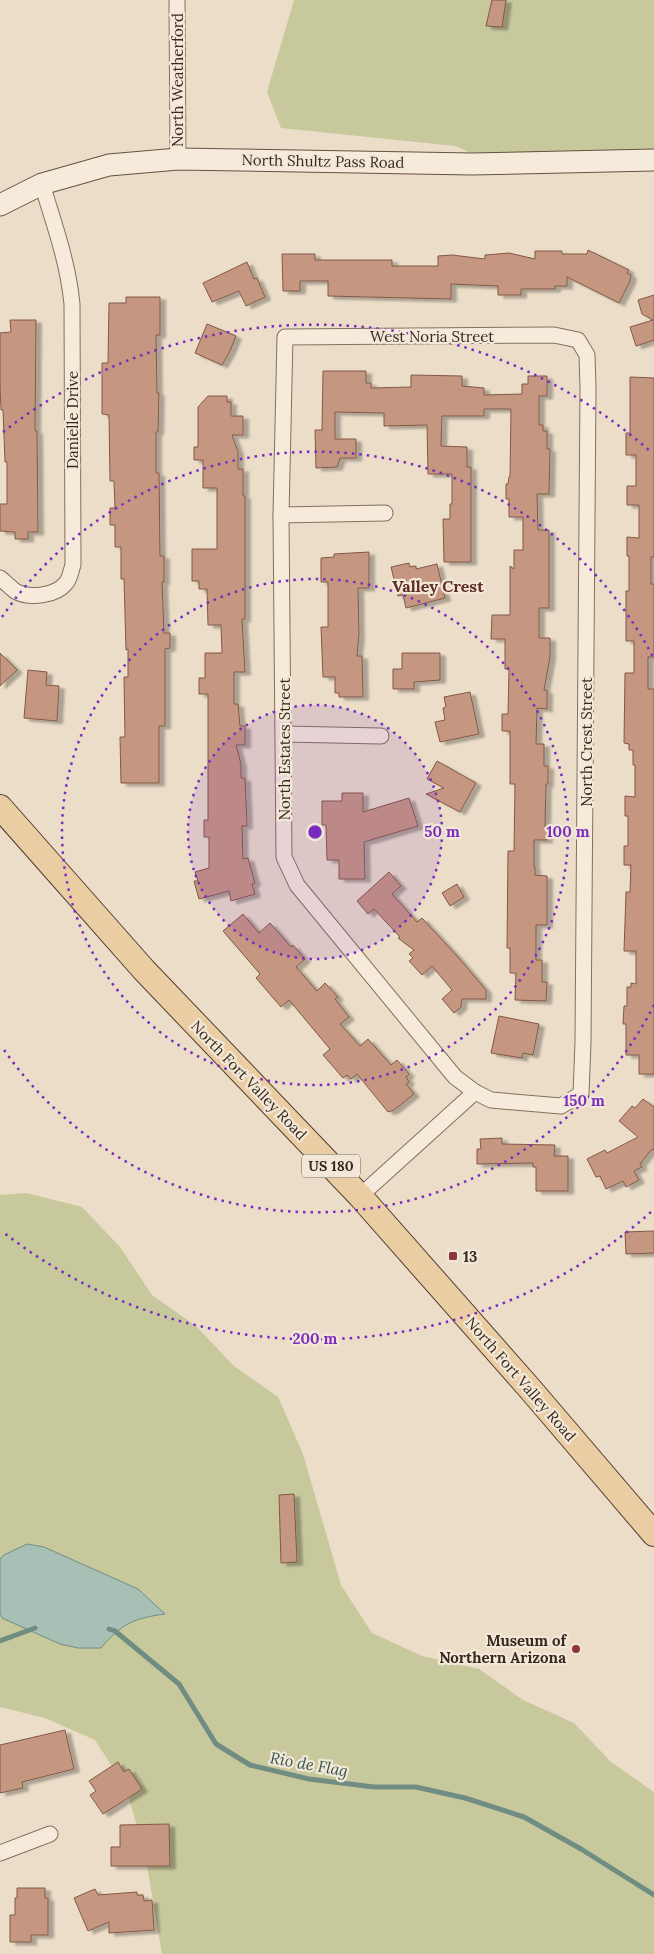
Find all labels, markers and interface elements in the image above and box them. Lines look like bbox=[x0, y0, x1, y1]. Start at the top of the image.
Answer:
street label: North Weatherford bbox=[168, 13, 187, 147]
street label: North Shultz Pass Road bbox=[241, 150, 405, 172]
street label: West Noria Street bbox=[370, 327, 494, 346]
street label: Danielle Drive bbox=[63, 371, 82, 469]
district label: Valley Crest bbox=[392, 576, 484, 596]
street label: North Crest Street bbox=[577, 677, 596, 807]
street label: North Estates Street bbox=[275, 678, 294, 820]
text: 50 m bbox=[424, 822, 460, 841]
text: 100 m bbox=[547, 822, 590, 841]
centre of rings bbox=[306, 823, 324, 841]
street label: North Fort Valley Road bbox=[187, 1016, 311, 1144]
text: 150 m bbox=[563, 1091, 605, 1110]
road number: US 180 bbox=[302, 1154, 360, 1178]
place label: 13 bbox=[463, 1247, 478, 1266]
marker: 13 bbox=[447, 1250, 459, 1262]
street label: North Fort Valley Road bbox=[462, 1313, 580, 1445]
text: 200 m bbox=[293, 1329, 338, 1348]
place label: Museum of Northern Arizona bbox=[439, 1631, 567, 1667]
marker: Museum of Northern Arizona bbox=[570, 1643, 582, 1655]
water label: Rio de Flag bbox=[269, 1747, 349, 1781]

